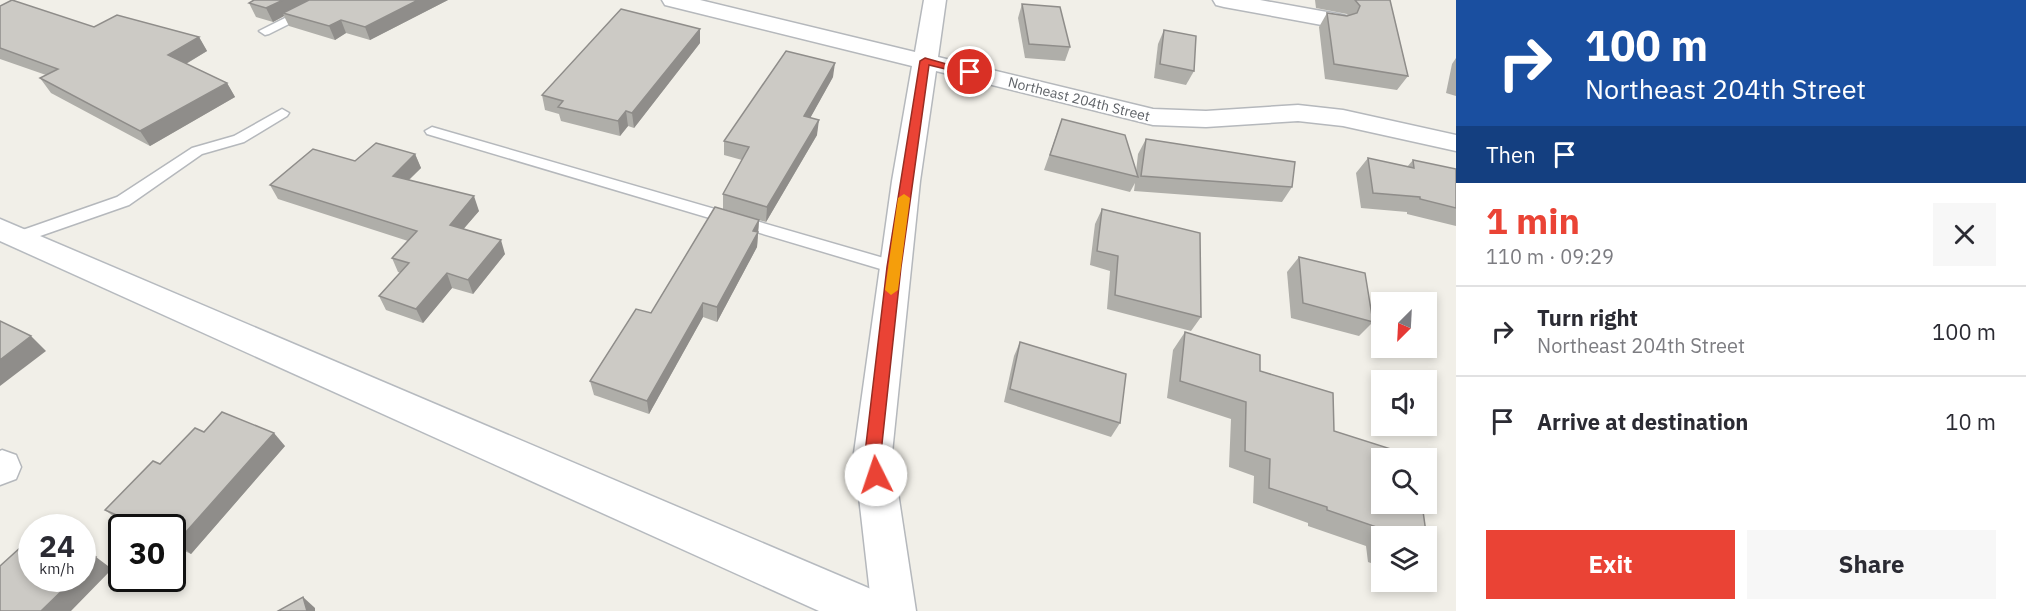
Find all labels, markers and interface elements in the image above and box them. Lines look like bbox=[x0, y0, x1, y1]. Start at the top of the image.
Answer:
text: 100 m bbox=[1585, 18, 1708, 73]
icon: right bbox=[1486, 24, 1564, 102]
pin bbox=[944, 46, 995, 97]
icon: arrive bbox=[953, 55, 986, 88]
text: Northeast 204th Street bbox=[1585, 71, 1866, 106]
street label: Northeast 204th Street bbox=[1006, 73, 1152, 125]
icon: arrive bbox=[1548, 138, 1581, 171]
text: Then bbox=[1486, 140, 1536, 169]
text: 1 min bbox=[1486, 197, 1580, 244]
button: close bbox=[1933, 203, 1996, 266]
text: 110 m · 09:29 bbox=[1486, 243, 1614, 270]
north arrow bbox=[1371, 292, 1437, 358]
map controls bbox=[1371, 292, 1437, 592]
text: Turn right bbox=[1537, 303, 1638, 332]
icon: right bbox=[1486, 315, 1519, 348]
text: 100 m bbox=[1932, 317, 1996, 346]
text: Northeast 204th Street bbox=[1537, 332, 1745, 359]
button: sound bbox=[1371, 370, 1437, 436]
icon: arrive bbox=[1486, 405, 1519, 438]
text: Arrive at destination bbox=[1537, 407, 1748, 436]
text: 10 m bbox=[1945, 407, 1996, 436]
position arrow bbox=[844, 443, 908, 507]
button: search bbox=[1371, 448, 1437, 514]
speed limit sign: 30 bbox=[108, 514, 186, 592]
text: 24 bbox=[39, 526, 75, 565]
button: layers bbox=[1371, 526, 1437, 592]
button: Exit bbox=[1486, 530, 1735, 599]
button: Share bbox=[1747, 530, 1996, 599]
text: km/h bbox=[39, 559, 75, 578]

